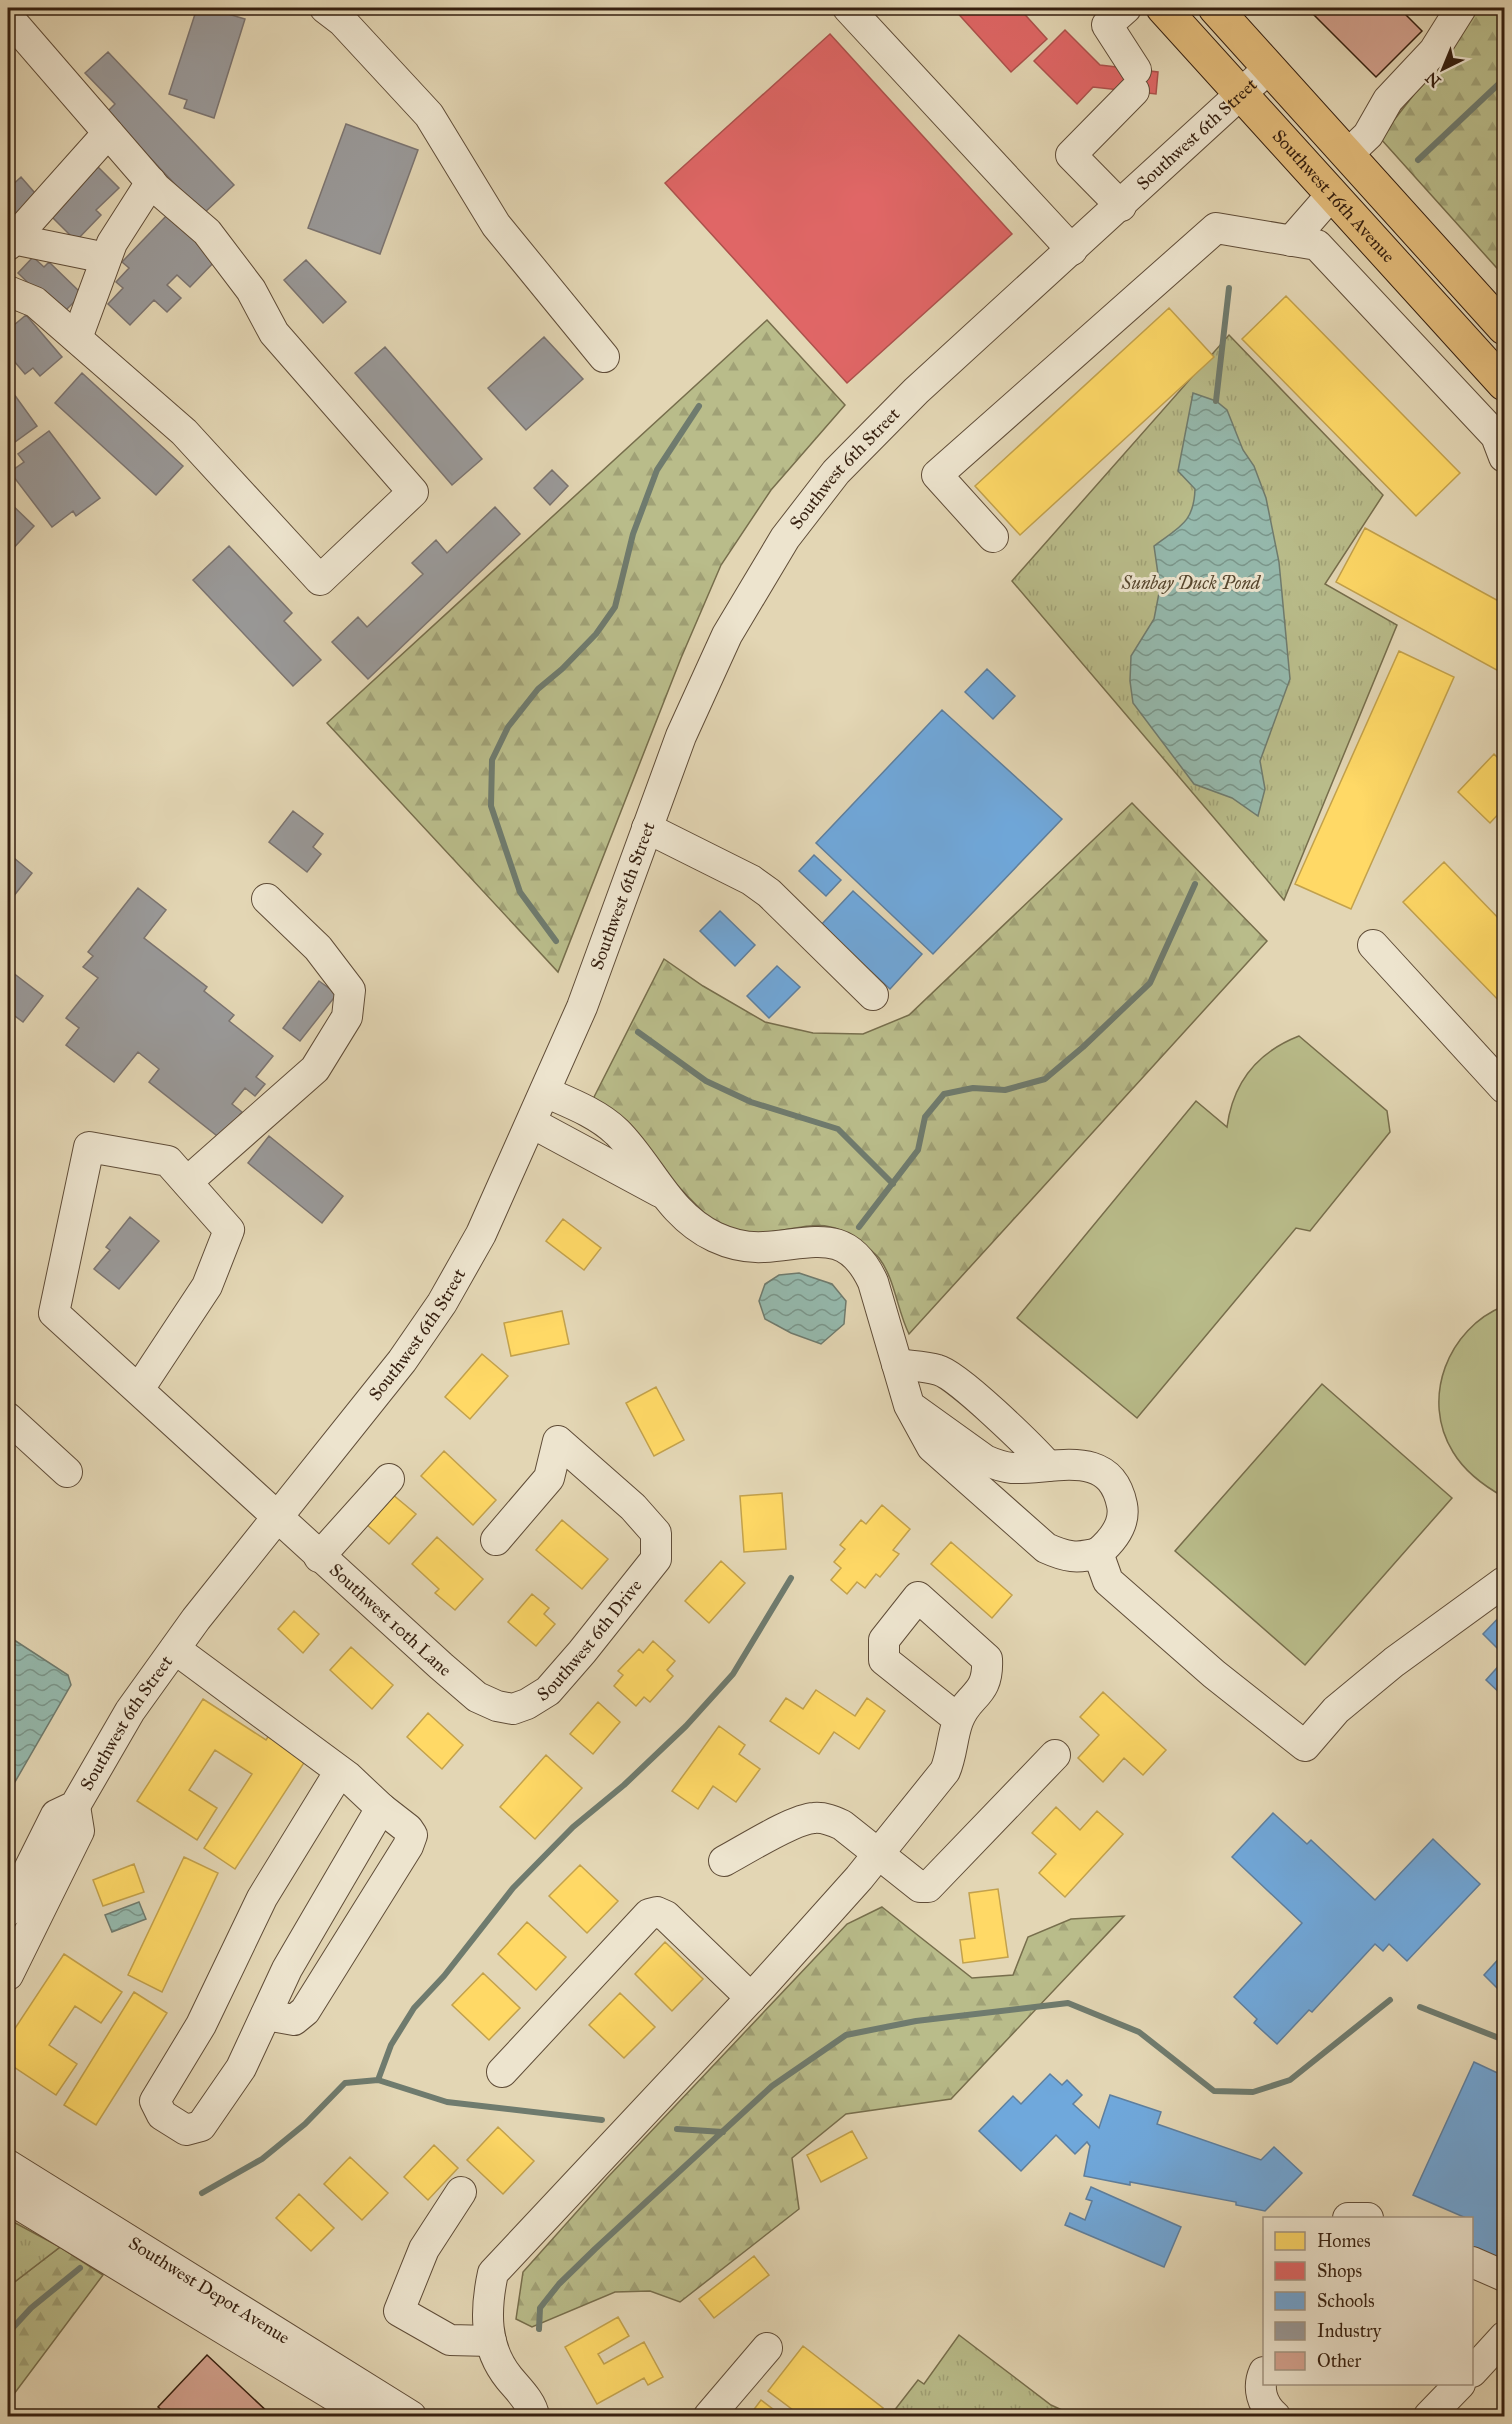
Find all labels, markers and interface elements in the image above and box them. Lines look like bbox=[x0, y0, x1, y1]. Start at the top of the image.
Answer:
north arrow bbox=[1413, 39, 1473, 99]
text: N bbox=[1421, 68, 1445, 91]
street label: Southwest 6th Street bbox=[1132, 73, 1262, 195]
street label: Southwest 16th Avenue bbox=[1268, 125, 1400, 267]
street label: Southwest 6th Street bbox=[785, 402, 905, 534]
park label: Sunbay Duck Pond bbox=[1121, 572, 1262, 594]
street label: Southwest 6th Street bbox=[586, 818, 660, 973]
street label: Southwest 6th Street bbox=[364, 1264, 471, 1405]
street label: Southwest 10th Lane bbox=[325, 1559, 456, 1681]
street label: Southwest 6th Drive bbox=[533, 1575, 647, 1706]
street label: Southwest 6th Street bbox=[75, 1651, 178, 1794]
legend bbox=[1263, 2217, 1473, 2385]
text: Homes bbox=[1317, 2230, 1371, 2252]
street label: Southwest Depot Avenue bbox=[125, 2232, 294, 2349]
text: Shops bbox=[1317, 2260, 1362, 2282]
text: Schools bbox=[1317, 2290, 1375, 2312]
text: Industry bbox=[1317, 2320, 1382, 2342]
text: Other bbox=[1317, 2350, 1362, 2372]

